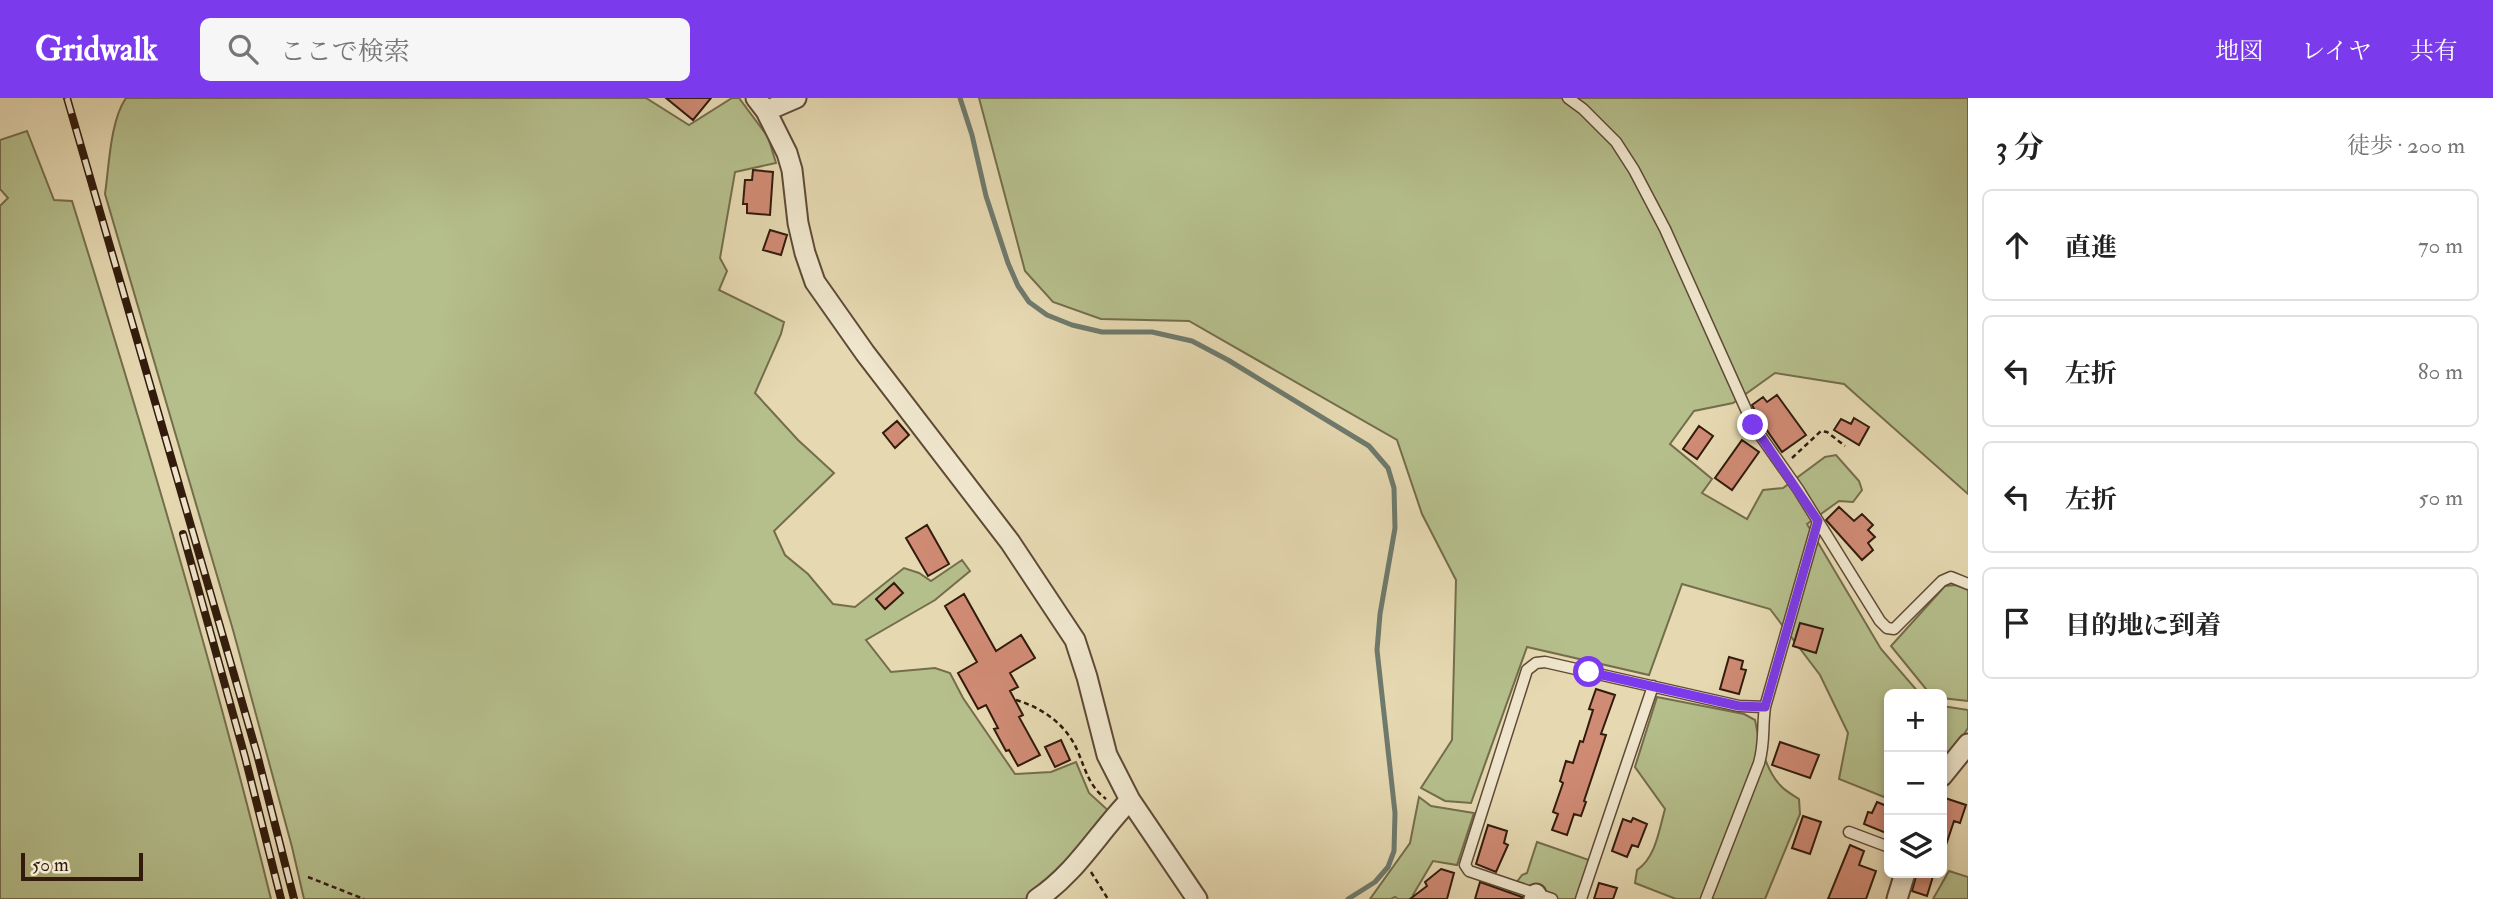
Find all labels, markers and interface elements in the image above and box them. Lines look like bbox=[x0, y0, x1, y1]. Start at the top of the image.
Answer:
search box bbox=[200, 18, 690, 81]
text: Gridwalk bbox=[35, 29, 158, 70]
icon: search bbox=[224, 30, 262, 68]
text: ここで検索 bbox=[280, 36, 410, 68]
text: 地図 bbox=[2215, 36, 2263, 67]
text: レイヤ bbox=[2301, 36, 2372, 67]
text: 共有 bbox=[2410, 36, 2458, 67]
text: 3 分 bbox=[1996, 129, 2044, 166]
text: 徒歩 · 200 m bbox=[2347, 131, 2465, 160]
icon: ahead bbox=[1998, 226, 2036, 264]
text: 70 m bbox=[2418, 231, 2463, 260]
text: 直進 bbox=[2065, 232, 2117, 264]
icon: left bbox=[1998, 352, 2036, 390]
text: 80 m bbox=[2418, 357, 2463, 386]
text: 左折 bbox=[2065, 358, 2117, 390]
route end bbox=[1737, 409, 1768, 440]
icon: left bbox=[1998, 478, 2036, 516]
text: 50 m bbox=[2419, 483, 2463, 512]
text: 左折 bbox=[2065, 484, 2117, 516]
icon: arrive bbox=[1998, 604, 2036, 642]
text: 目的地に到着 bbox=[2065, 610, 2221, 642]
route start bbox=[1573, 656, 1604, 687]
map controls bbox=[1884, 689, 1947, 878]
button: + bbox=[1884, 689, 1947, 752]
button: − bbox=[1884, 752, 1947, 815]
button: layers bbox=[1884, 815, 1947, 878]
scale bar bbox=[21, 850, 144, 882]
text: 50 m bbox=[32, 853, 69, 877]

